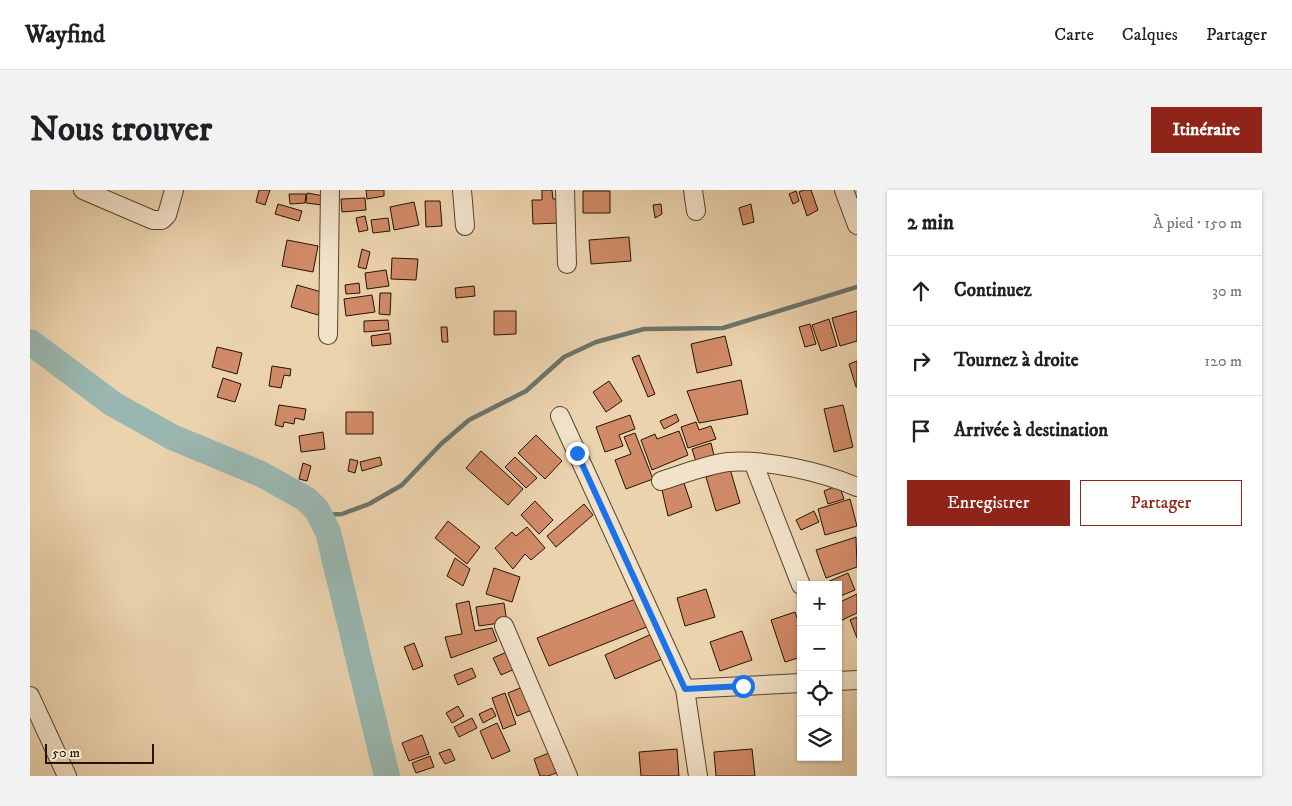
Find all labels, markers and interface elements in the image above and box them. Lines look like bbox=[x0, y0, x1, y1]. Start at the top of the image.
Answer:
text: Wayfind bbox=[25, 20, 105, 50]
text: Carte bbox=[1054, 24, 1094, 46]
text: Calques bbox=[1122, 24, 1178, 46]
text: Partager bbox=[1206, 24, 1267, 46]
button: Itinéraire bbox=[1151, 107, 1262, 153]
text: Nous trouver bbox=[30, 108, 212, 152]
text: 2 min bbox=[907, 210, 954, 236]
text: À pied · 150 m bbox=[1153, 213, 1242, 233]
icon: ahead bbox=[907, 277, 935, 305]
text: Continuez bbox=[954, 279, 1032, 302]
text: 30 m bbox=[1212, 281, 1242, 301]
icon: right bbox=[907, 347, 935, 375]
text: Tournez à droite bbox=[954, 349, 1079, 372]
text: 120 m bbox=[1204, 351, 1242, 371]
icon: arrive bbox=[907, 417, 935, 445]
text: Arrivée à destination bbox=[954, 419, 1108, 442]
route end bbox=[566, 442, 589, 465]
button: Enregistrer bbox=[907, 480, 1070, 526]
button: Partager bbox=[1080, 480, 1242, 526]
map controls bbox=[797, 581, 842, 761]
button: + bbox=[797, 581, 842, 626]
button: − bbox=[797, 626, 842, 671]
button: locate bbox=[797, 671, 842, 716]
route start bbox=[732, 675, 755, 698]
button: layers bbox=[797, 716, 842, 761]
scale bar bbox=[45, 741, 154, 764]
text: 50 m bbox=[52, 744, 80, 762]

